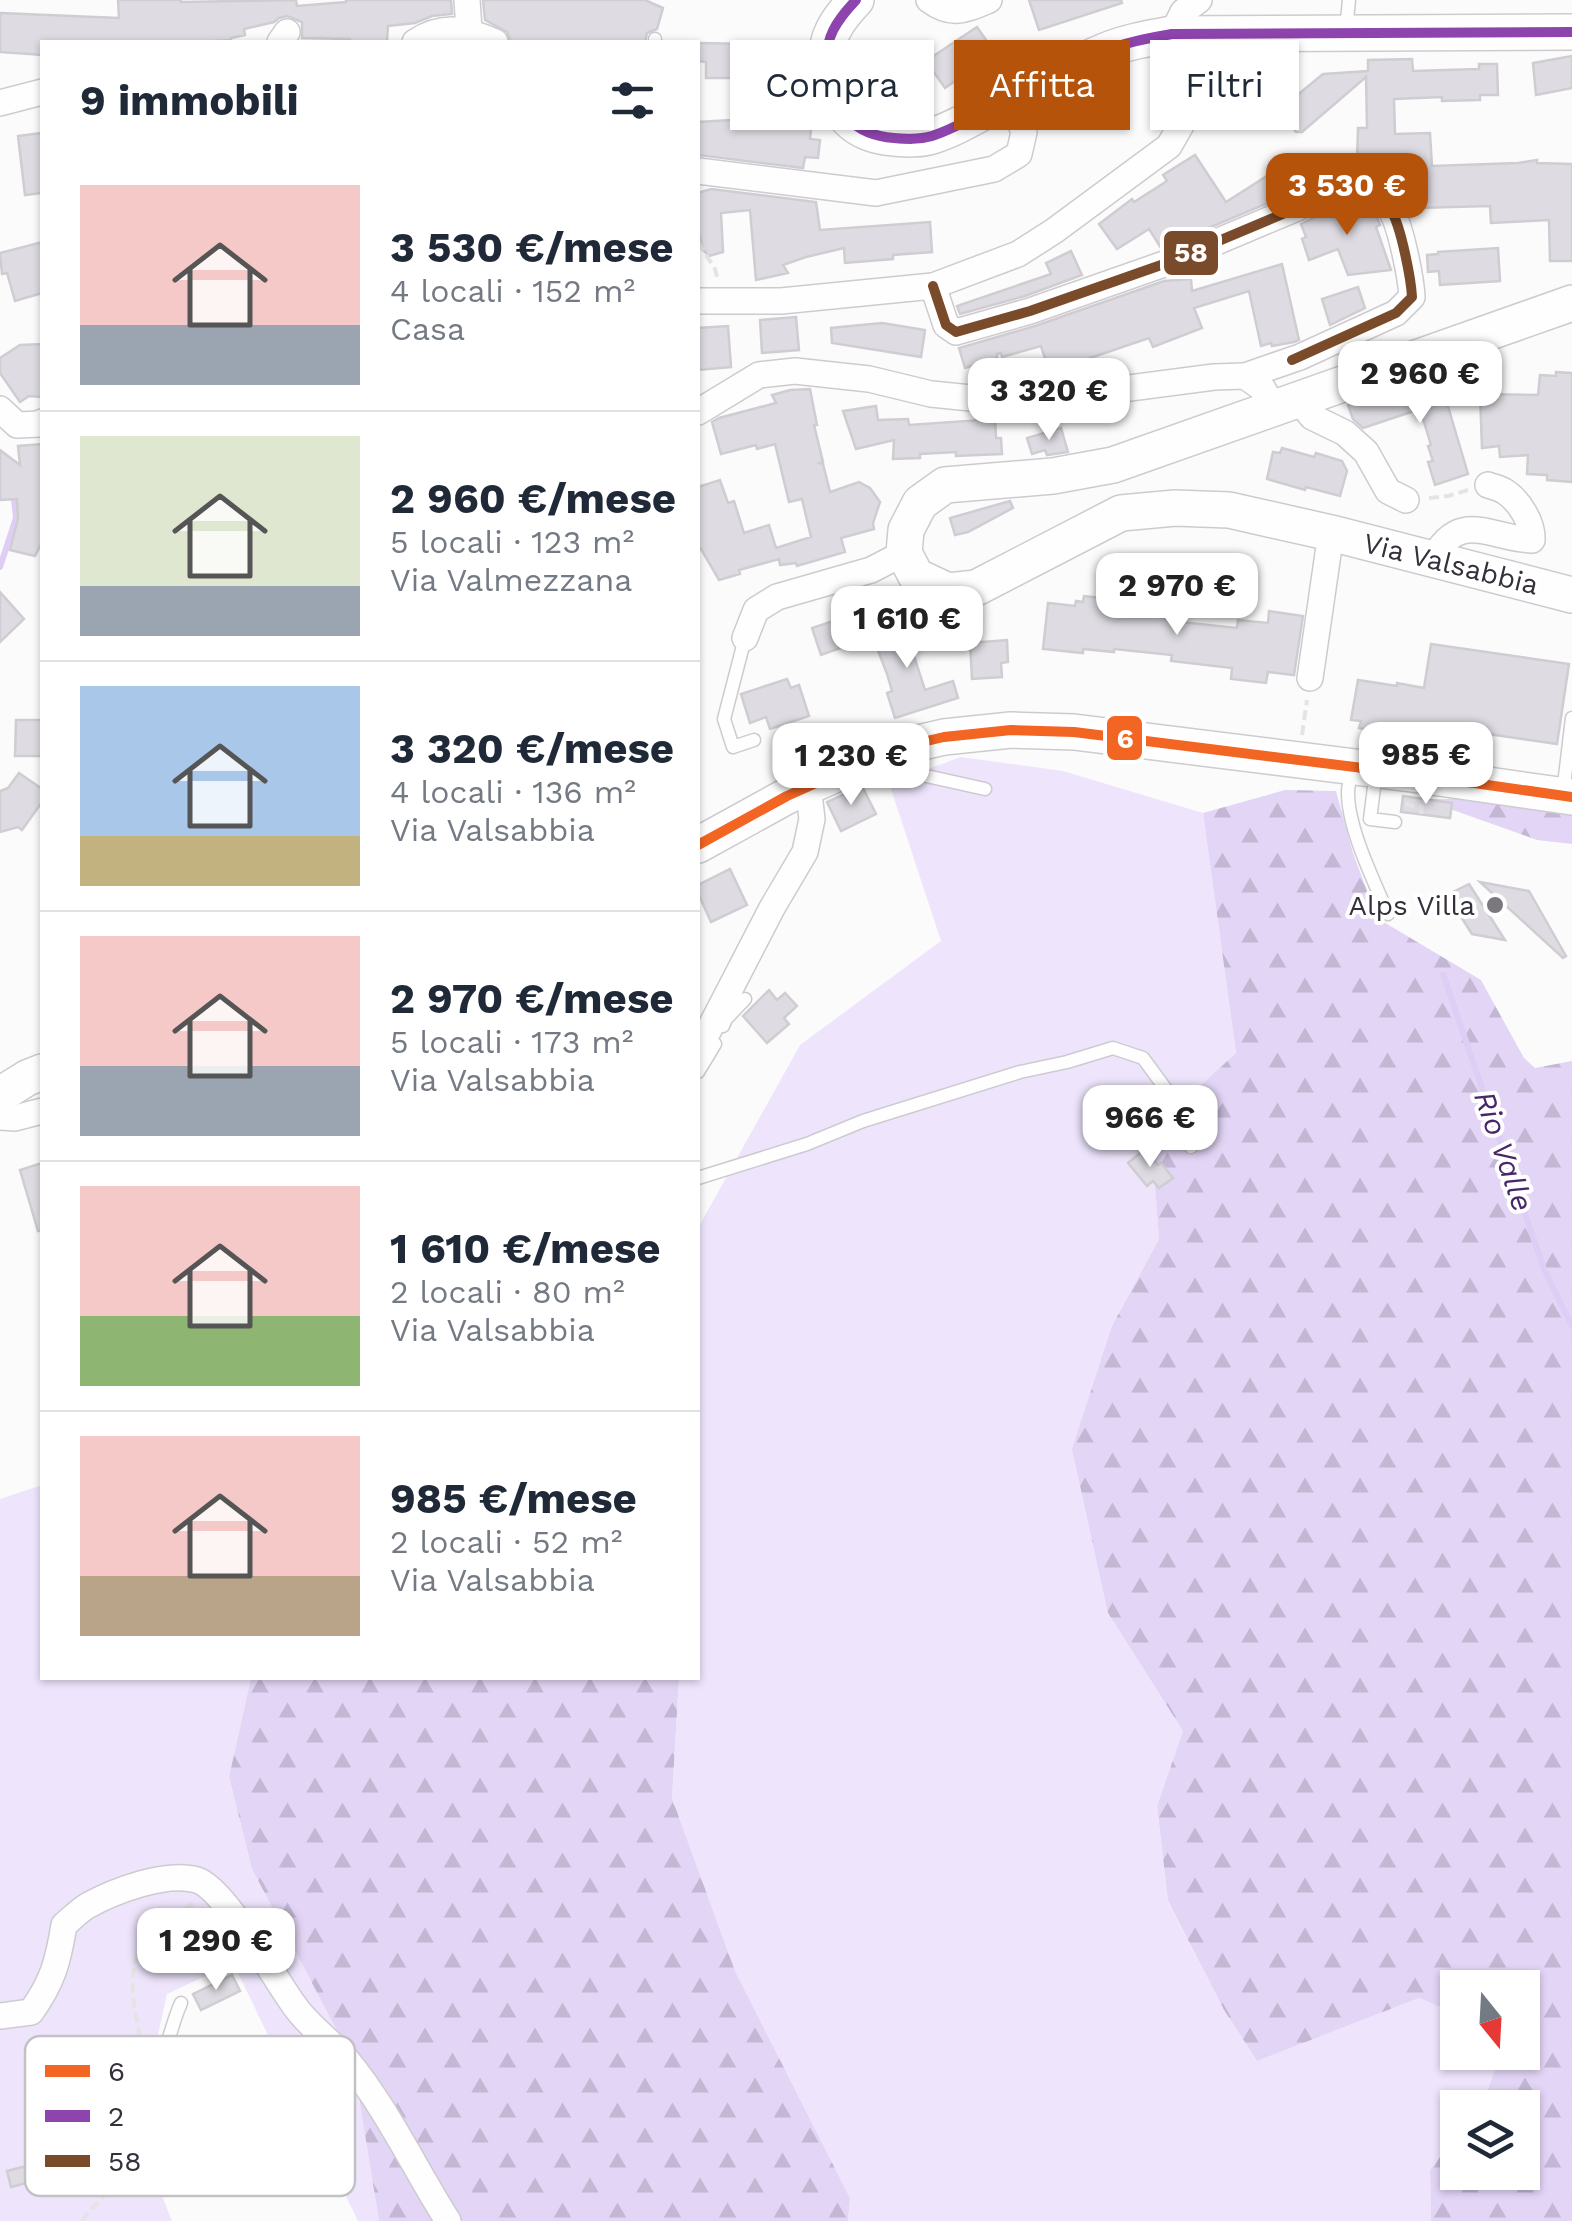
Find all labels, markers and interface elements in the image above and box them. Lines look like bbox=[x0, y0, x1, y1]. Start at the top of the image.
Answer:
chip: Compra bbox=[730, 40, 934, 130]
chip: Affitta bbox=[954, 40, 1130, 130]
chip: Filtri bbox=[1150, 40, 1299, 130]
icon: filters bbox=[605, 73, 660, 128]
text: 9 immobili bbox=[80, 76, 299, 125]
pin: 3 530 € bbox=[1255, 153, 1439, 238]
text: 3 530 € bbox=[1288, 166, 1406, 204]
text: 3 530 €/mese bbox=[390, 223, 674, 272]
icon: home bbox=[160, 225, 280, 345]
line badge: 58 bbox=[1162, 229, 1220, 277]
text: 58 bbox=[1174, 236, 1208, 269]
text: 4 locali · 152 m² bbox=[390, 272, 635, 310]
text: Casa bbox=[390, 310, 465, 348]
pin: 2 960 € bbox=[1328, 341, 1512, 426]
text: 2 960 € bbox=[1360, 354, 1480, 392]
pin: 3 320 € bbox=[957, 358, 1141, 443]
text: 3 320 € bbox=[990, 371, 1108, 409]
text: 2 960 €/mese bbox=[390, 474, 676, 523]
icon: home bbox=[160, 476, 280, 596]
text: 5 locali · 123 m² bbox=[390, 523, 634, 561]
street label: Via Valsabbia bbox=[1360, 526, 1542, 602]
pin: 2 970 € bbox=[1085, 553, 1269, 638]
text: Via Valmezzana bbox=[390, 561, 632, 599]
text: 2 970 € bbox=[1118, 566, 1236, 604]
pin: 1 610 € bbox=[815, 586, 999, 671]
text: 1 610 € bbox=[853, 599, 961, 637]
line badge: 6 bbox=[1105, 714, 1144, 762]
text: 6 bbox=[1116, 722, 1134, 755]
pin: 985 € bbox=[1356, 722, 1496, 807]
pin: 1 230 € bbox=[759, 723, 943, 808]
text: 3 320 €/mese bbox=[390, 724, 674, 773]
icon: home bbox=[160, 726, 280, 846]
text: 985 € bbox=[1381, 735, 1471, 773]
text: 1 230 € bbox=[794, 736, 908, 774]
text: 4 locali · 136 m² bbox=[390, 773, 636, 811]
text: Via Valsabbia bbox=[390, 811, 595, 849]
place label: Alps Villa bbox=[1348, 889, 1475, 922]
marker: Alps Villa bbox=[1484, 894, 1506, 916]
text: 2 970 €/mese bbox=[390, 974, 673, 1023]
icon: home bbox=[160, 976, 280, 1096]
text: 5 locali · 173 m² bbox=[390, 1023, 633, 1061]
text: Via Valsabbia bbox=[390, 1061, 595, 1099]
pin: 966 € bbox=[1080, 1085, 1220, 1170]
water label: Rio Valle bbox=[1467, 1086, 1541, 1216]
text: 966 € bbox=[1105, 1098, 1195, 1136]
text: 1 610 €/mese bbox=[390, 1224, 661, 1273]
icon: home bbox=[160, 1226, 280, 1346]
text: 2 locali · 80 m² bbox=[390, 1273, 625, 1311]
text: Via Valsabbia bbox=[390, 1311, 595, 1349]
text: 985 €/mese bbox=[390, 1474, 637, 1523]
icon: home bbox=[160, 1476, 280, 1596]
text: 2 locali · 52 m² bbox=[390, 1523, 622, 1561]
text: Via Valsabbia bbox=[390, 1561, 595, 1599]
pin: 1 290 € bbox=[124, 1908, 308, 1993]
text: 1 290 € bbox=[159, 1921, 273, 1959]
north arrow bbox=[1440, 1970, 1540, 2070]
map controls bbox=[1440, 1970, 1540, 2190]
legend bbox=[25, 2036, 355, 2196]
text: 6 bbox=[108, 2055, 125, 2088]
button: layers bbox=[1440, 2090, 1540, 2190]
text: 2 bbox=[108, 2100, 124, 2133]
text: 58 bbox=[108, 2145, 142, 2178]

